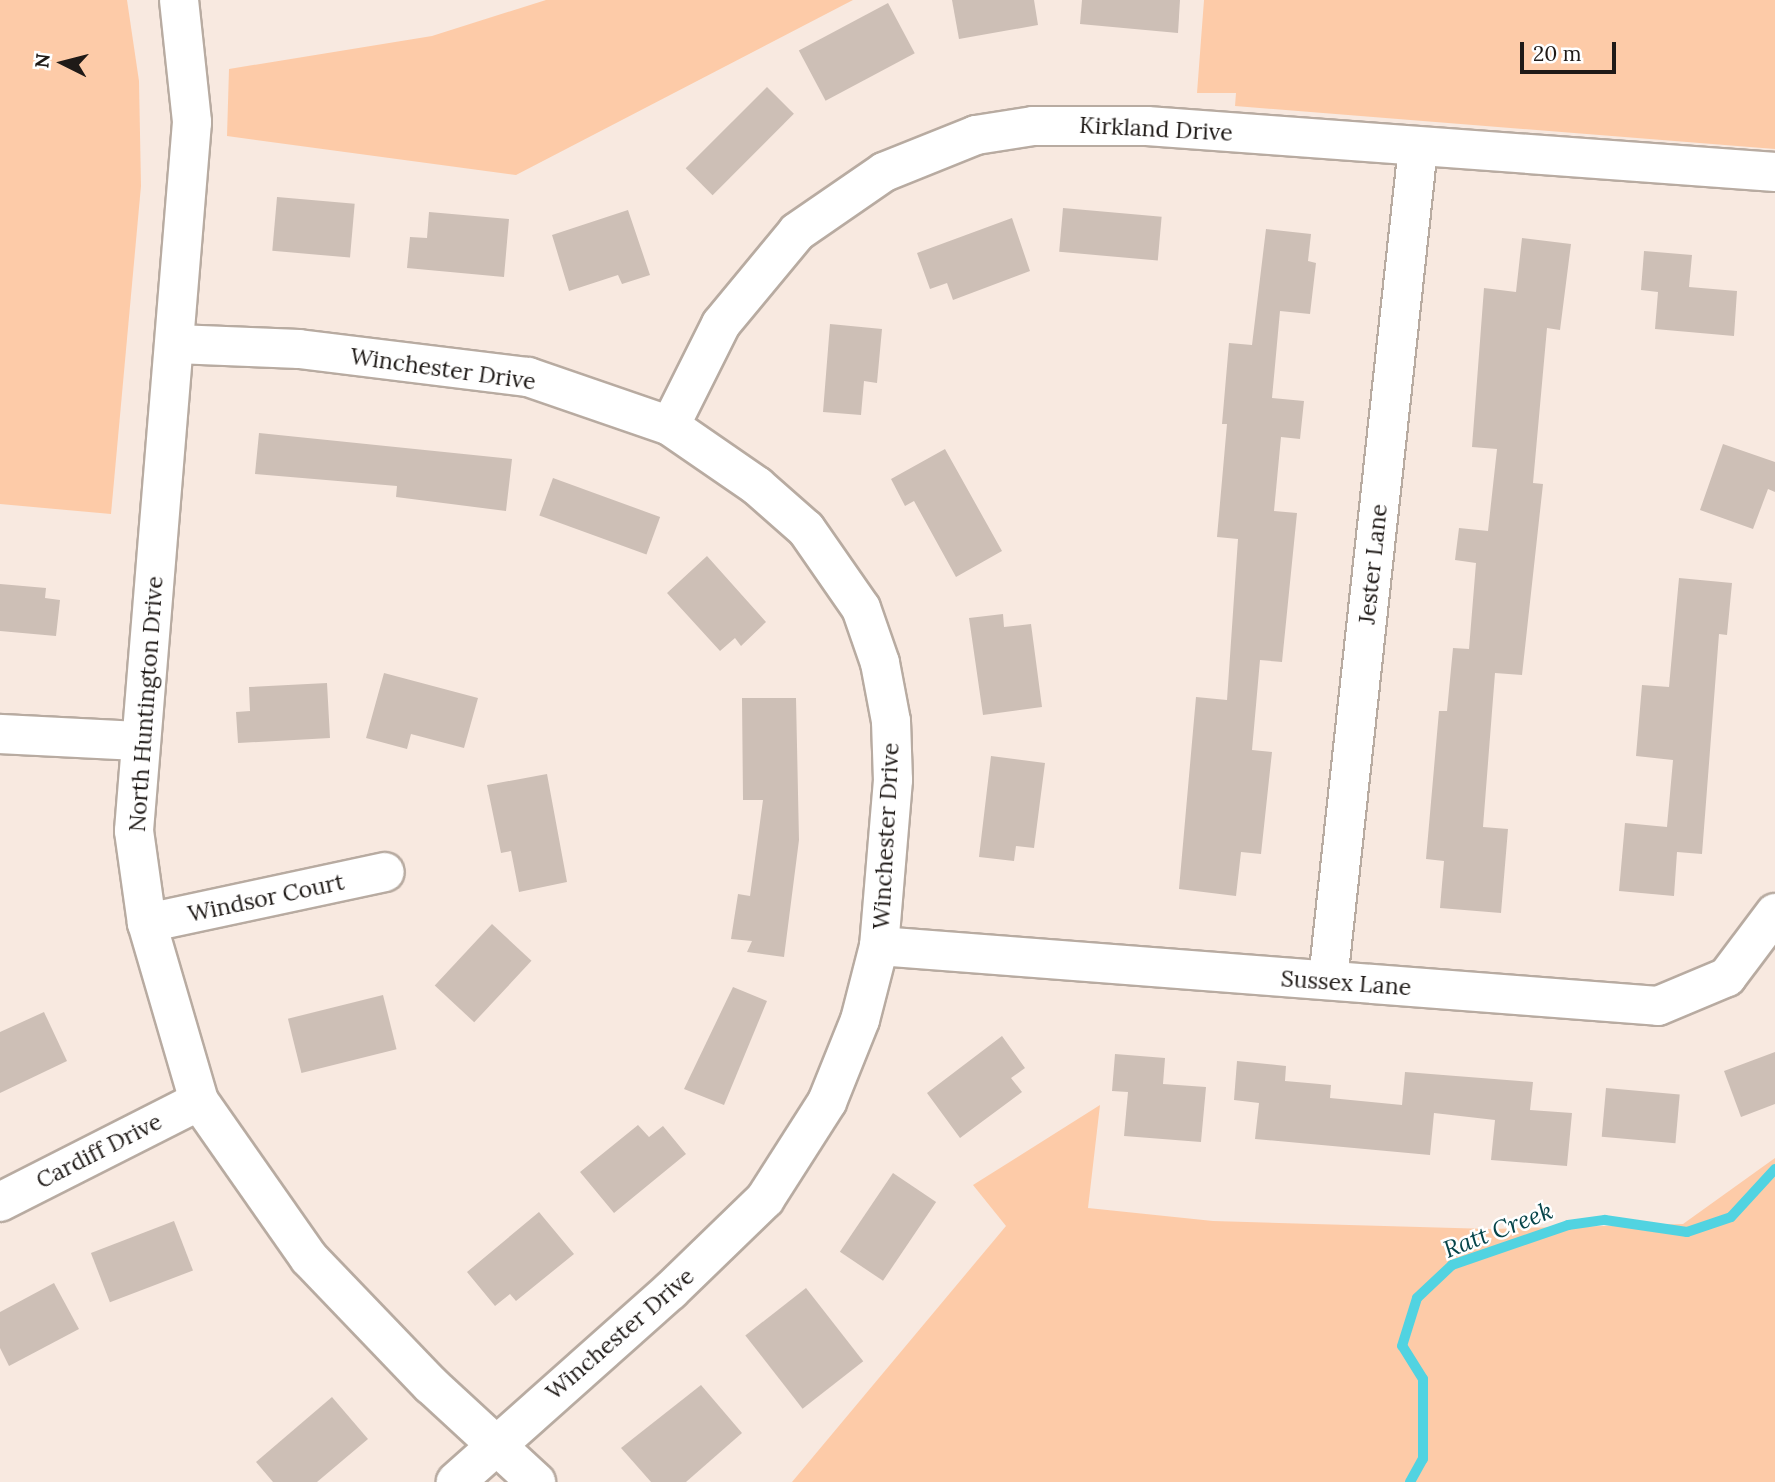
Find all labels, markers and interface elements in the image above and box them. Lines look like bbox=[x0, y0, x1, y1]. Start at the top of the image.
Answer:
north arrow bbox=[28, 28, 98, 98]
scale bar bbox=[1523, 28, 1619, 72]
text: 20 m bbox=[1533, 40, 1582, 67]
text: N bbox=[29, 52, 55, 69]
street label: Kirkland Drive bbox=[1078, 111, 1234, 147]
street label: Winchester Drive bbox=[349, 342, 537, 396]
street label: Jester Lane bbox=[1353, 502, 1393, 626]
street label: North Huntington Drive bbox=[123, 575, 169, 833]
street label: Winchester Drive bbox=[867, 742, 905, 930]
street label: Windsor Court bbox=[185, 868, 347, 928]
street label: Sussex Lane bbox=[1280, 965, 1412, 1001]
street label: Cardiff Drive bbox=[32, 1108, 166, 1194]
water label: Ratt Creek bbox=[1439, 1196, 1557, 1264]
street label: Winchester Drive bbox=[540, 1262, 700, 1406]

